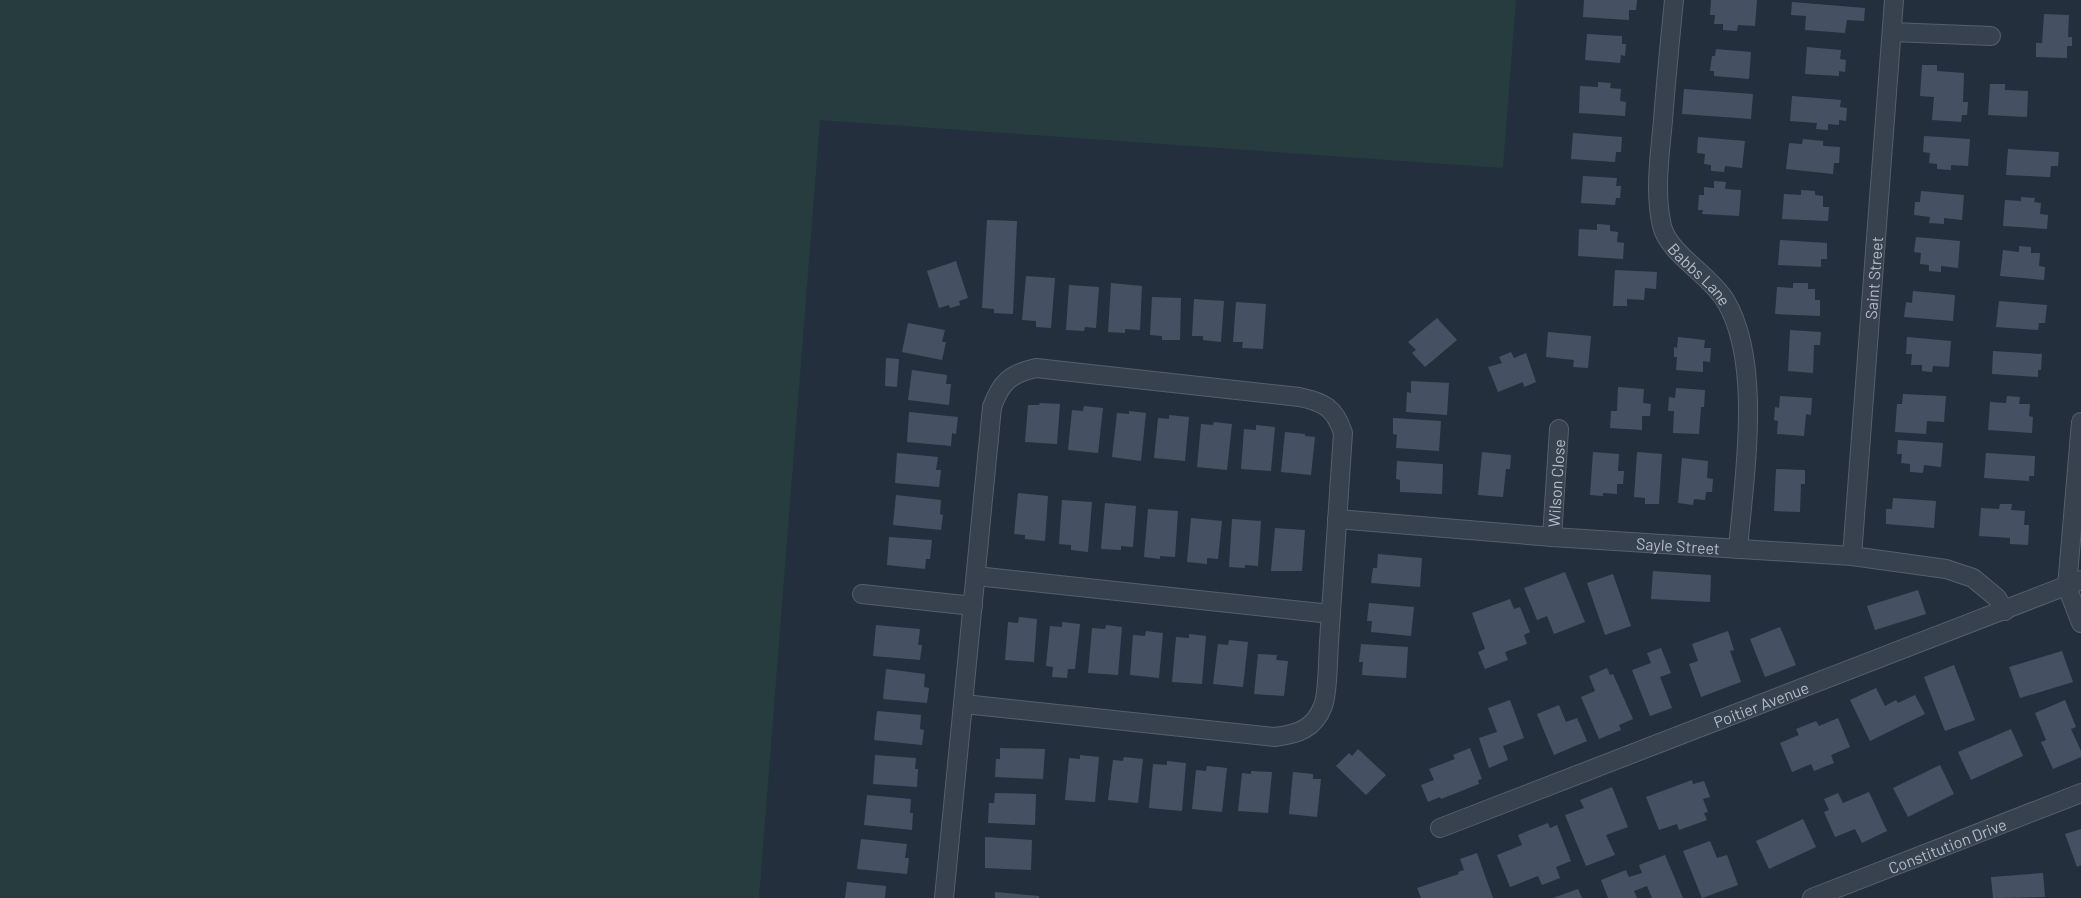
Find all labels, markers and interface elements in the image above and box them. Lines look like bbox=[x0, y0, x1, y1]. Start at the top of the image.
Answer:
street label: Saint Street bbox=[1860, 236, 1886, 320]
street label: Babbs Lane bbox=[1665, 239, 1735, 309]
street label: Wilson Close bbox=[1543, 438, 1568, 528]
street label: Sayle Street bbox=[1636, 533, 1720, 557]
street label: Poitier Avenue bbox=[1711, 677, 1811, 731]
street label: Constitution Drive bbox=[1885, 814, 2009, 877]

